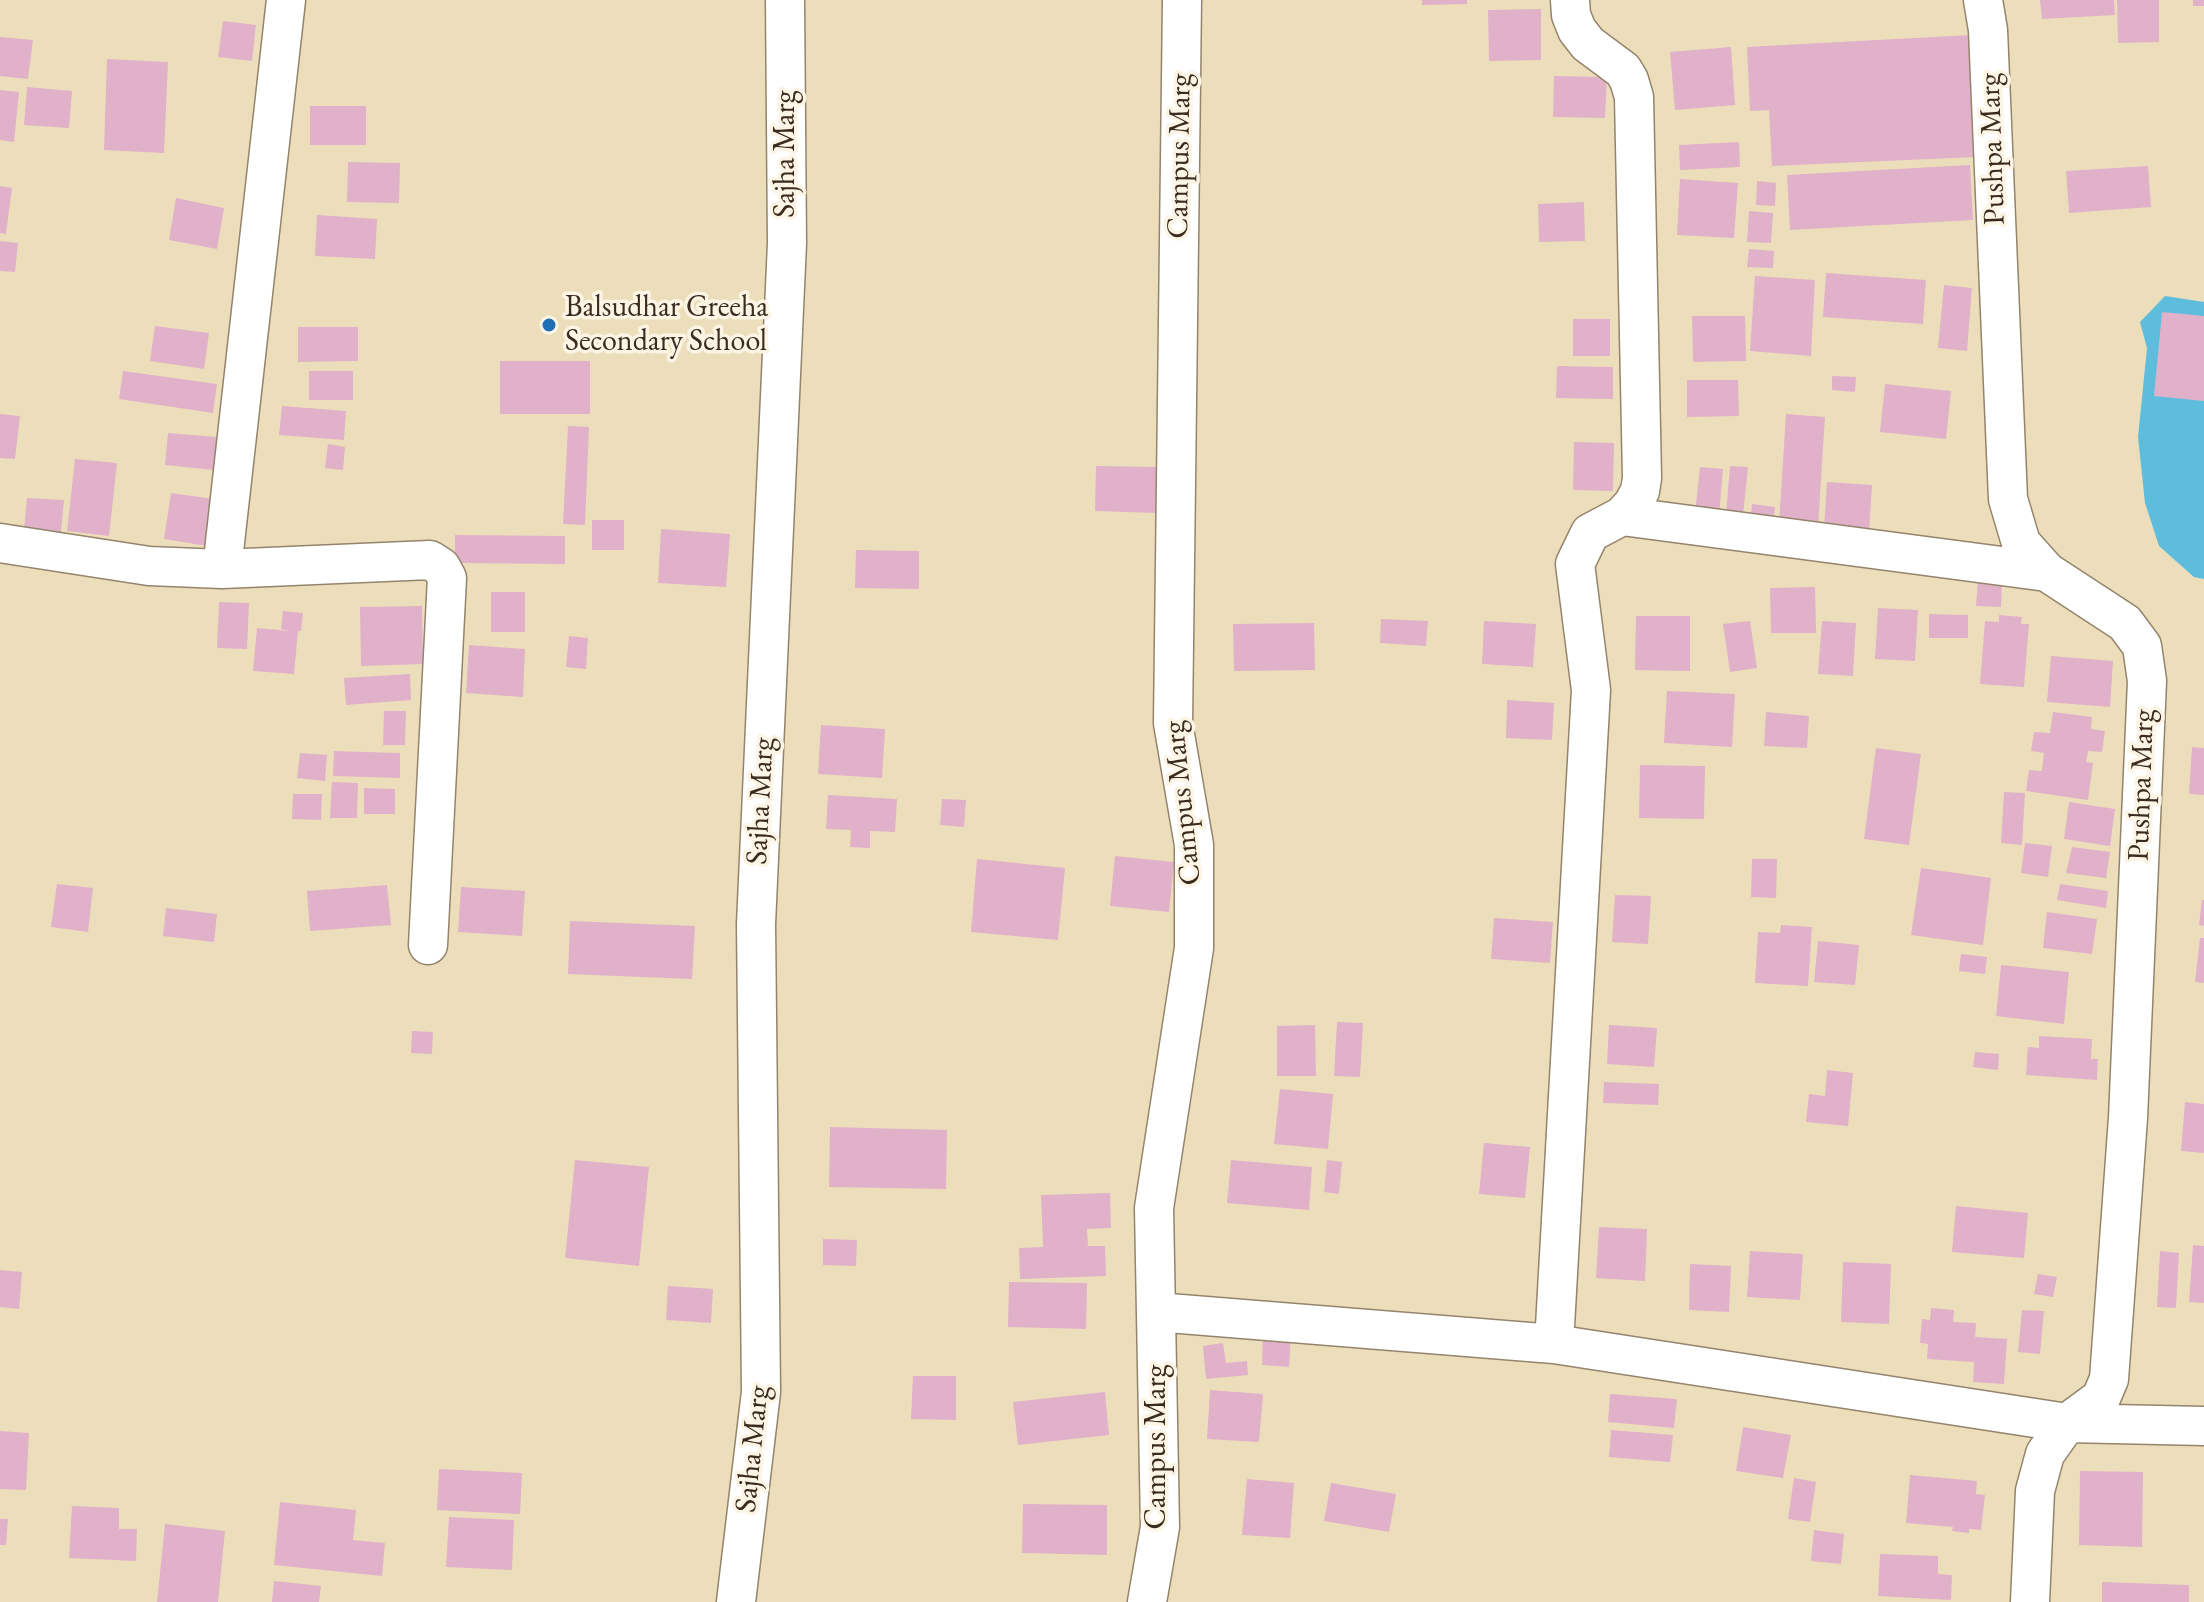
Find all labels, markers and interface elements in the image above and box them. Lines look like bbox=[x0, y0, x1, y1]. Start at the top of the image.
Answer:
street label: Pushpa Marg bbox=[1972, 72, 2014, 226]
street label: Campus Marg bbox=[1161, 73, 1199, 239]
street label: Sajha Marg bbox=[768, 90, 804, 218]
place label: Balsudhar Greeha Secondary School bbox=[565, 290, 768, 360]
marker: Balsudhar Greeha Secondary School bbox=[540, 316, 558, 334]
street label: Pushpa Marg bbox=[2121, 708, 2163, 862]
street label: Campus Marg bbox=[1156, 719, 1210, 887]
street label: Sajha Marg bbox=[740, 737, 782, 865]
street label: Campus Marg bbox=[1139, 1364, 1175, 1530]
street label: Sajha Marg bbox=[728, 1384, 778, 1514]

